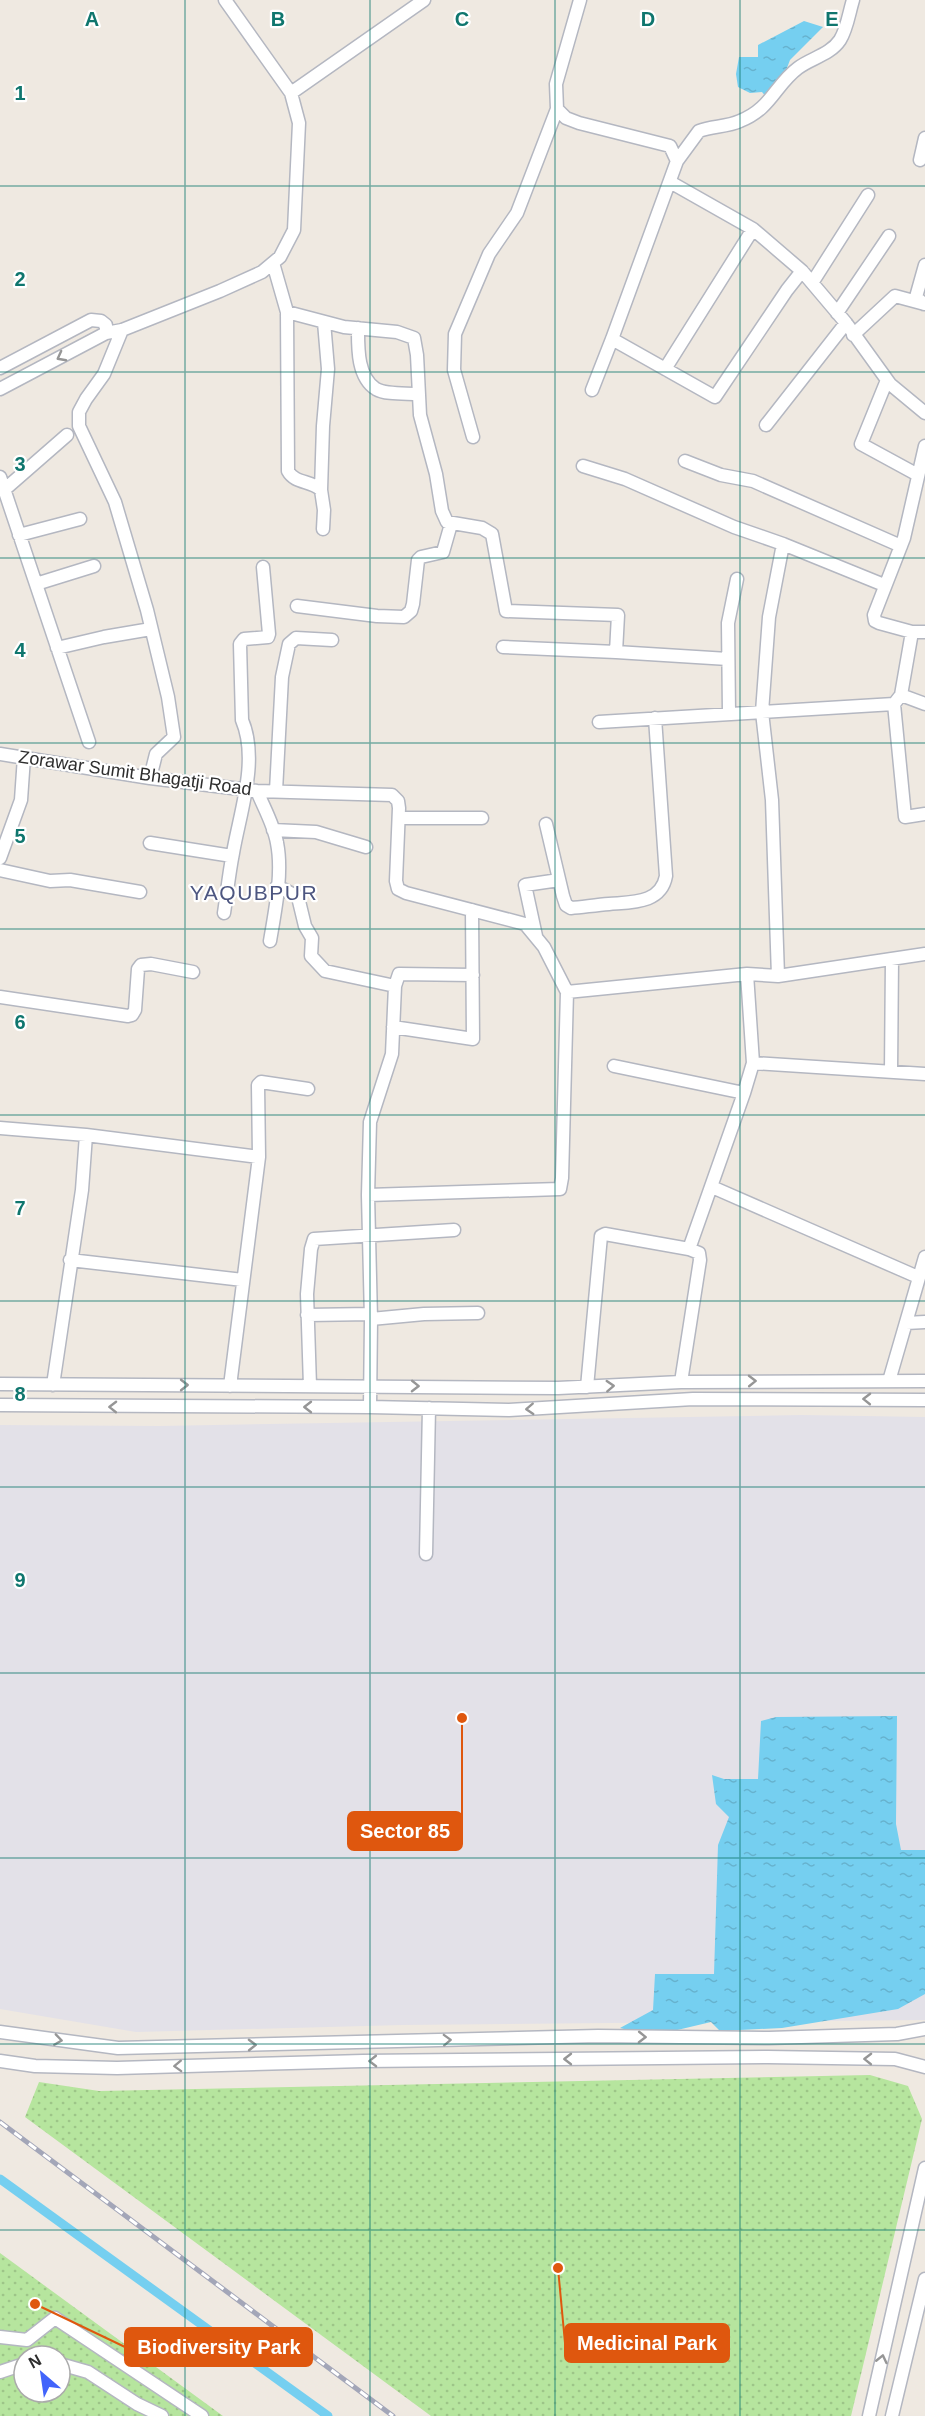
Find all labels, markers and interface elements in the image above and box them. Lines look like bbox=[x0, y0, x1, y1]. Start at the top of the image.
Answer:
text: A bbox=[85, 8, 99, 30]
text: B bbox=[271, 8, 285, 30]
text: C bbox=[455, 8, 469, 30]
text: D bbox=[641, 8, 655, 30]
text: E bbox=[825, 8, 839, 30]
text: 1 bbox=[14, 82, 26, 104]
text: 2 bbox=[14, 268, 26, 290]
one-way arrow bbox=[57, 350, 67, 361]
text: 3 bbox=[14, 453, 26, 475]
text: 4 bbox=[14, 639, 26, 661]
street label: Zorawar Sumit Bhagatji Road bbox=[17, 747, 253, 799]
text: 5 bbox=[14, 825, 26, 847]
district label: YAQUBPUR bbox=[190, 881, 318, 904]
text: 6 bbox=[14, 1011, 26, 1033]
text: 7 bbox=[14, 1197, 26, 1219]
one-way arrow bbox=[747, 1375, 756, 1388]
one-way arrow bbox=[180, 1379, 189, 1391]
one-way arrow bbox=[605, 1379, 614, 1392]
one-way arrow bbox=[410, 1380, 419, 1392]
text: 8 bbox=[14, 1383, 26, 1405]
one-way arrow bbox=[862, 1393, 871, 1405]
one-way arrow bbox=[108, 1401, 117, 1413]
one-way arrow bbox=[303, 1401, 312, 1413]
one-way arrow bbox=[525, 1402, 534, 1415]
text: 9 bbox=[14, 1569, 26, 1591]
callout: Sector 85 bbox=[348, 1812, 462, 1850]
text: Sector 85 bbox=[360, 1820, 450, 1842]
one-way arrow bbox=[638, 2030, 647, 2043]
one-way arrow bbox=[53, 2033, 63, 2045]
one-way arrow bbox=[443, 2034, 452, 2047]
one-way arrow bbox=[248, 2039, 257, 2051]
one-way arrow bbox=[563, 2053, 572, 2065]
one-way arrow bbox=[863, 2053, 872, 2065]
one-way arrow bbox=[368, 2055, 377, 2067]
one-way arrow bbox=[173, 2060, 182, 2072]
callout: Medicinal Park bbox=[565, 2324, 729, 2362]
callout: Biodiversity Park bbox=[125, 2328, 312, 2366]
text: Medicinal Park bbox=[577, 2332, 718, 2354]
text: Biodiversity Park bbox=[137, 2336, 302, 2358]
north arrow bbox=[12, 2344, 72, 2404]
text: N bbox=[26, 2351, 44, 2372]
one-way arrow bbox=[875, 2354, 888, 2364]

